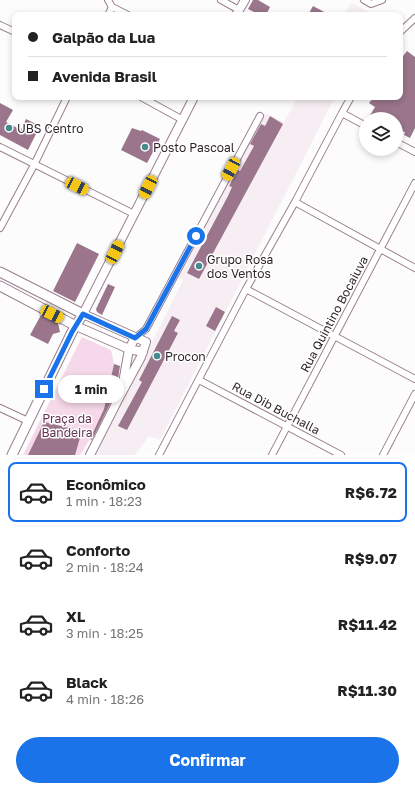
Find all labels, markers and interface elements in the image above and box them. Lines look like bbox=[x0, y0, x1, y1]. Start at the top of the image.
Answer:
text: Galpão da Lua bbox=[52, 28, 155, 46]
text: Avenida Brasil bbox=[52, 67, 157, 85]
map controls bbox=[359, 112, 403, 156]
button: layers bbox=[359, 112, 403, 156]
place label: UBS Centro bbox=[17, 121, 83, 136]
marker: UBS Centro bbox=[4, 123, 14, 133]
place label: Posto Pascoal bbox=[153, 140, 235, 155]
marker: Posto Pascoal bbox=[140, 142, 150, 152]
car bbox=[220, 156, 242, 182]
car bbox=[137, 174, 159, 200]
car bbox=[64, 175, 90, 197]
route start bbox=[187, 227, 205, 245]
car bbox=[104, 239, 126, 265]
place label: Grupo Rosa dos Ventos bbox=[207, 252, 273, 281]
street label: Rua Quintino Bocaiuva bbox=[297, 253, 371, 375]
marker: Grupo Rosa dos Ventos bbox=[194, 261, 204, 271]
car bbox=[39, 303, 65, 325]
place label: Procon bbox=[165, 349, 206, 364]
marker: Procon bbox=[152, 351, 162, 361]
callout: 1 min bbox=[58, 375, 124, 403]
street label: Rua Dib Buchalla bbox=[229, 379, 323, 437]
route end bbox=[35, 380, 53, 398]
text: 1 min bbox=[75, 381, 107, 397]
park label: Praça da Bandeira bbox=[41, 411, 93, 440]
icon: car bbox=[18, 474, 54, 510]
text: Econômico bbox=[66, 475, 146, 493]
text: R$6.72 bbox=[345, 483, 397, 501]
text: 1 min · 18:23 bbox=[66, 493, 142, 509]
icon: car bbox=[18, 540, 54, 576]
text: Conforto bbox=[66, 541, 130, 559]
text: R$9.07 bbox=[344, 549, 397, 567]
text: 2 min · 18:24 bbox=[66, 559, 144, 575]
icon: car bbox=[18, 606, 54, 642]
text: XL bbox=[66, 607, 85, 625]
text: R$11.42 bbox=[338, 615, 397, 633]
text: 3 min · 18:25 bbox=[66, 625, 143, 641]
icon: car bbox=[18, 672, 54, 708]
text: Black bbox=[66, 673, 108, 691]
text: R$11.30 bbox=[337, 681, 397, 699]
text: 4 min · 18:26 bbox=[66, 691, 144, 707]
button: Confirmar bbox=[16, 737, 399, 783]

